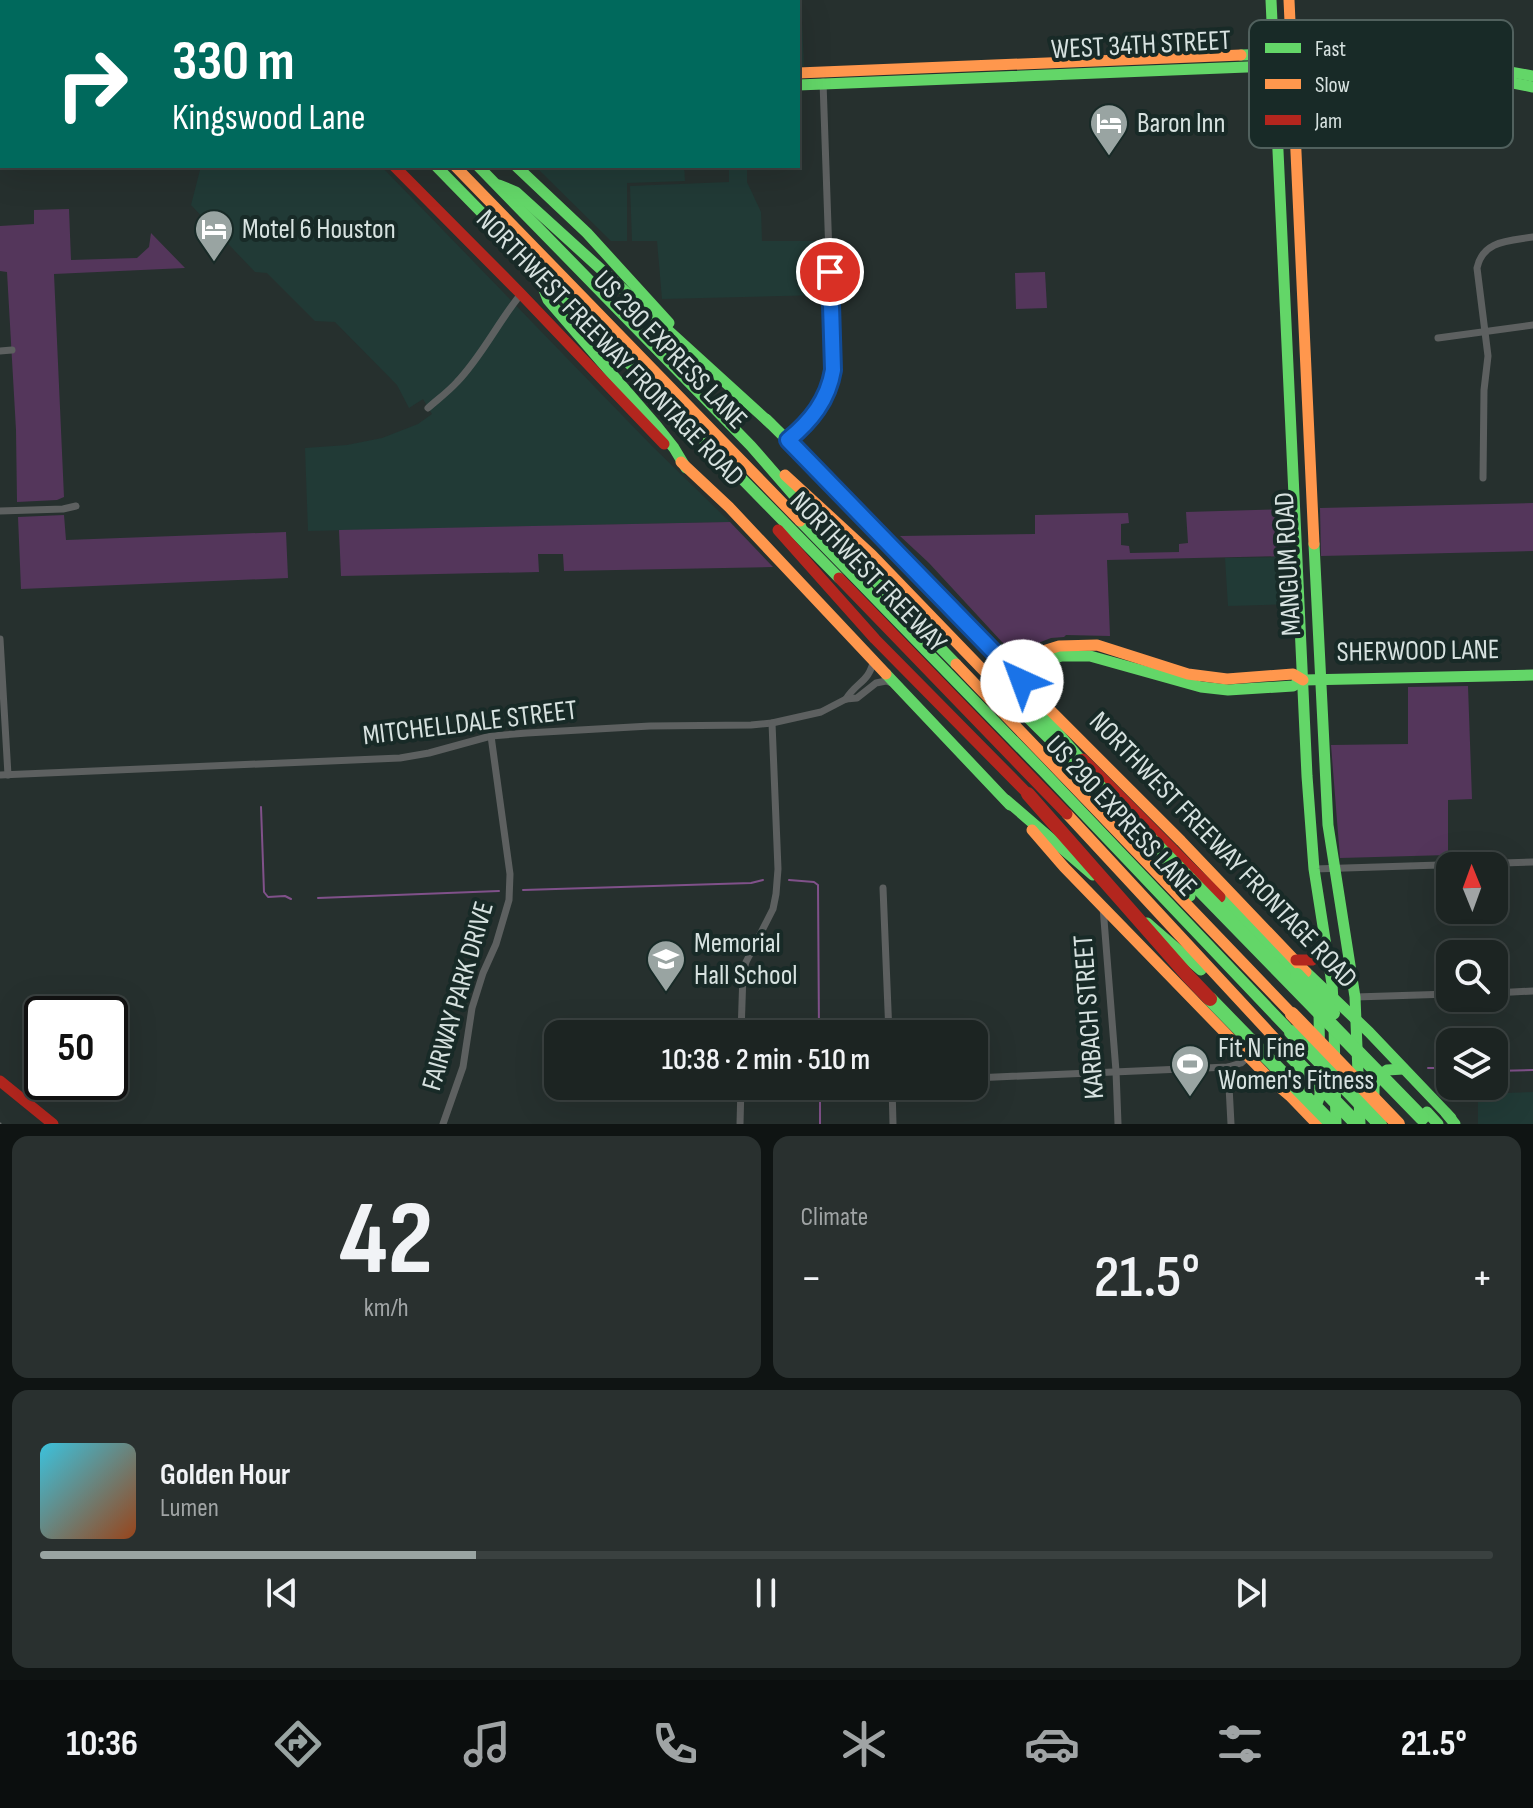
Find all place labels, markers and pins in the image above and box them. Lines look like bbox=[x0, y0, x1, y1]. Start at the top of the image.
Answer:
hotel icon: Baron Inn bbox=[1088, 102, 1130, 157]
place label: Baron Inn bbox=[1137, 107, 1226, 140]
hotel icon: Motel 6 Houston bbox=[193, 208, 235, 263]
place label: Motel 6 Houston bbox=[242, 213, 396, 246]
pin bbox=[796, 238, 864, 306]
place label: Memorial Hall School bbox=[694, 927, 798, 992]
school or university icon: Memorial Hall School bbox=[645, 938, 687, 993]
place label: Fit N Fine Women's Fitness bbox=[1218, 1032, 1374, 1097]
sports icon: Fit N Fine Women's Fitness bbox=[1169, 1043, 1211, 1098]

